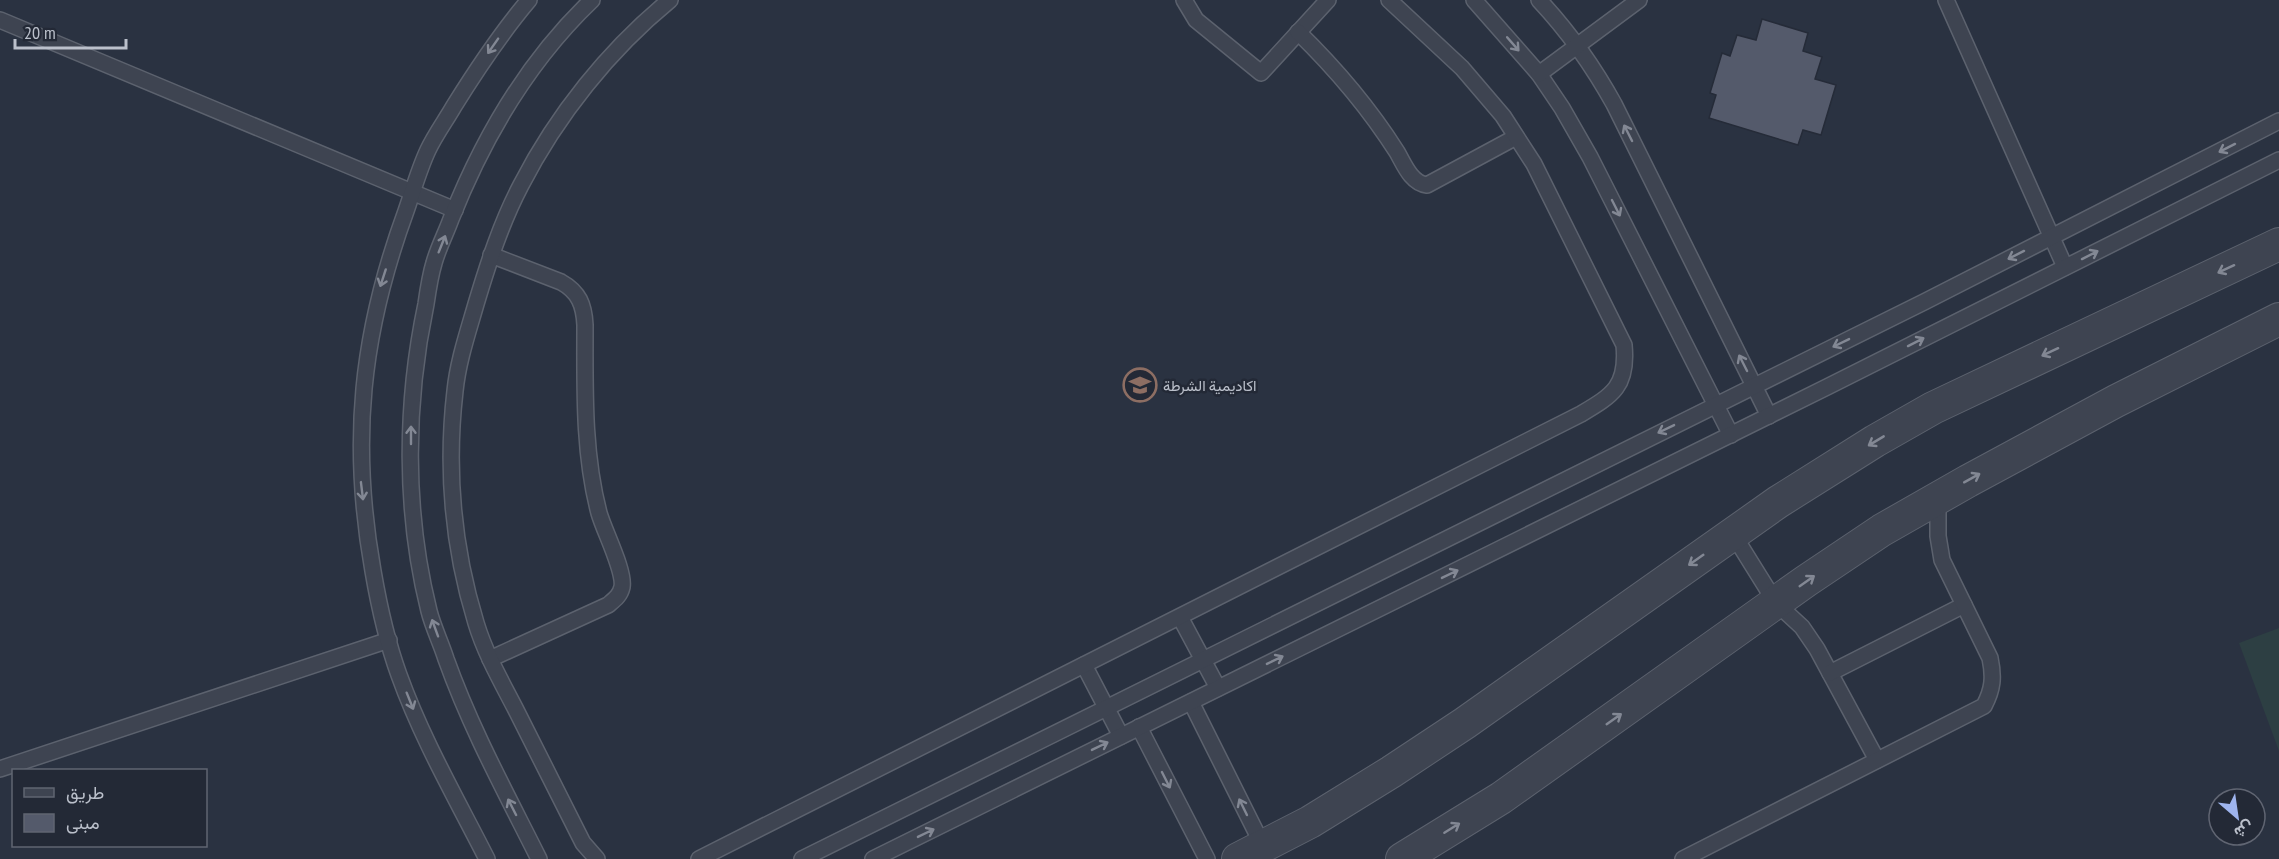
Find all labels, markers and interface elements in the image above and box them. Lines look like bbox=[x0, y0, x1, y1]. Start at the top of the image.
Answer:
scale bar bbox=[15, 12, 126, 50]
text: 20 m bbox=[24, 21, 56, 44]
one-way arrow bbox=[1506, 36, 1520, 51]
one-way arrow bbox=[487, 37, 499, 54]
one-way arrow bbox=[1622, 124, 1633, 142]
one-way arrow bbox=[2218, 142, 2236, 154]
one-way arrow bbox=[1611, 199, 1622, 217]
one-way arrow bbox=[437, 235, 448, 254]
one-way arrow bbox=[2081, 248, 2099, 260]
one-way arrow bbox=[2007, 250, 2025, 261]
one-way arrow bbox=[2218, 264, 2236, 276]
one-way arrow bbox=[377, 268, 388, 287]
one-way arrow bbox=[1907, 336, 1925, 348]
one-way arrow bbox=[1833, 337, 1851, 349]
one-way arrow bbox=[2041, 347, 2059, 359]
one-way arrow bbox=[1737, 355, 1749, 373]
school or university icon: اكاديمية الشرطة bbox=[1122, 367, 1158, 403]
place label: اكاديمية الشرطة bbox=[1163, 376, 1257, 395]
one-way arrow bbox=[1658, 423, 1676, 435]
one-way arrow bbox=[405, 426, 417, 446]
one-way arrow bbox=[1868, 435, 1885, 447]
one-way arrow bbox=[1963, 472, 1980, 484]
one-way arrow bbox=[357, 481, 368, 501]
one-way arrow bbox=[1689, 554, 1705, 566]
one-way arrow bbox=[1440, 567, 1458, 579]
one-way arrow bbox=[1798, 575, 1814, 587]
one-way arrow bbox=[429, 619, 440, 638]
one-way arrow bbox=[1266, 654, 1283, 666]
one-way arrow bbox=[405, 691, 416, 710]
one-way arrow bbox=[1605, 713, 1621, 725]
one-way arrow bbox=[1091, 740, 1109, 752]
legend bbox=[12, 769, 207, 847]
one-way arrow bbox=[1161, 770, 1172, 788]
text: طريق bbox=[66, 781, 104, 804]
north arrow bbox=[2207, 787, 2267, 847]
one-way arrow bbox=[506, 798, 518, 816]
one-way arrow bbox=[1237, 798, 1249, 816]
text: مبنى bbox=[66, 811, 100, 834]
text: ش bbox=[2231, 817, 2258, 844]
one-way arrow bbox=[1443, 822, 1460, 834]
one-way arrow bbox=[916, 827, 934, 838]

